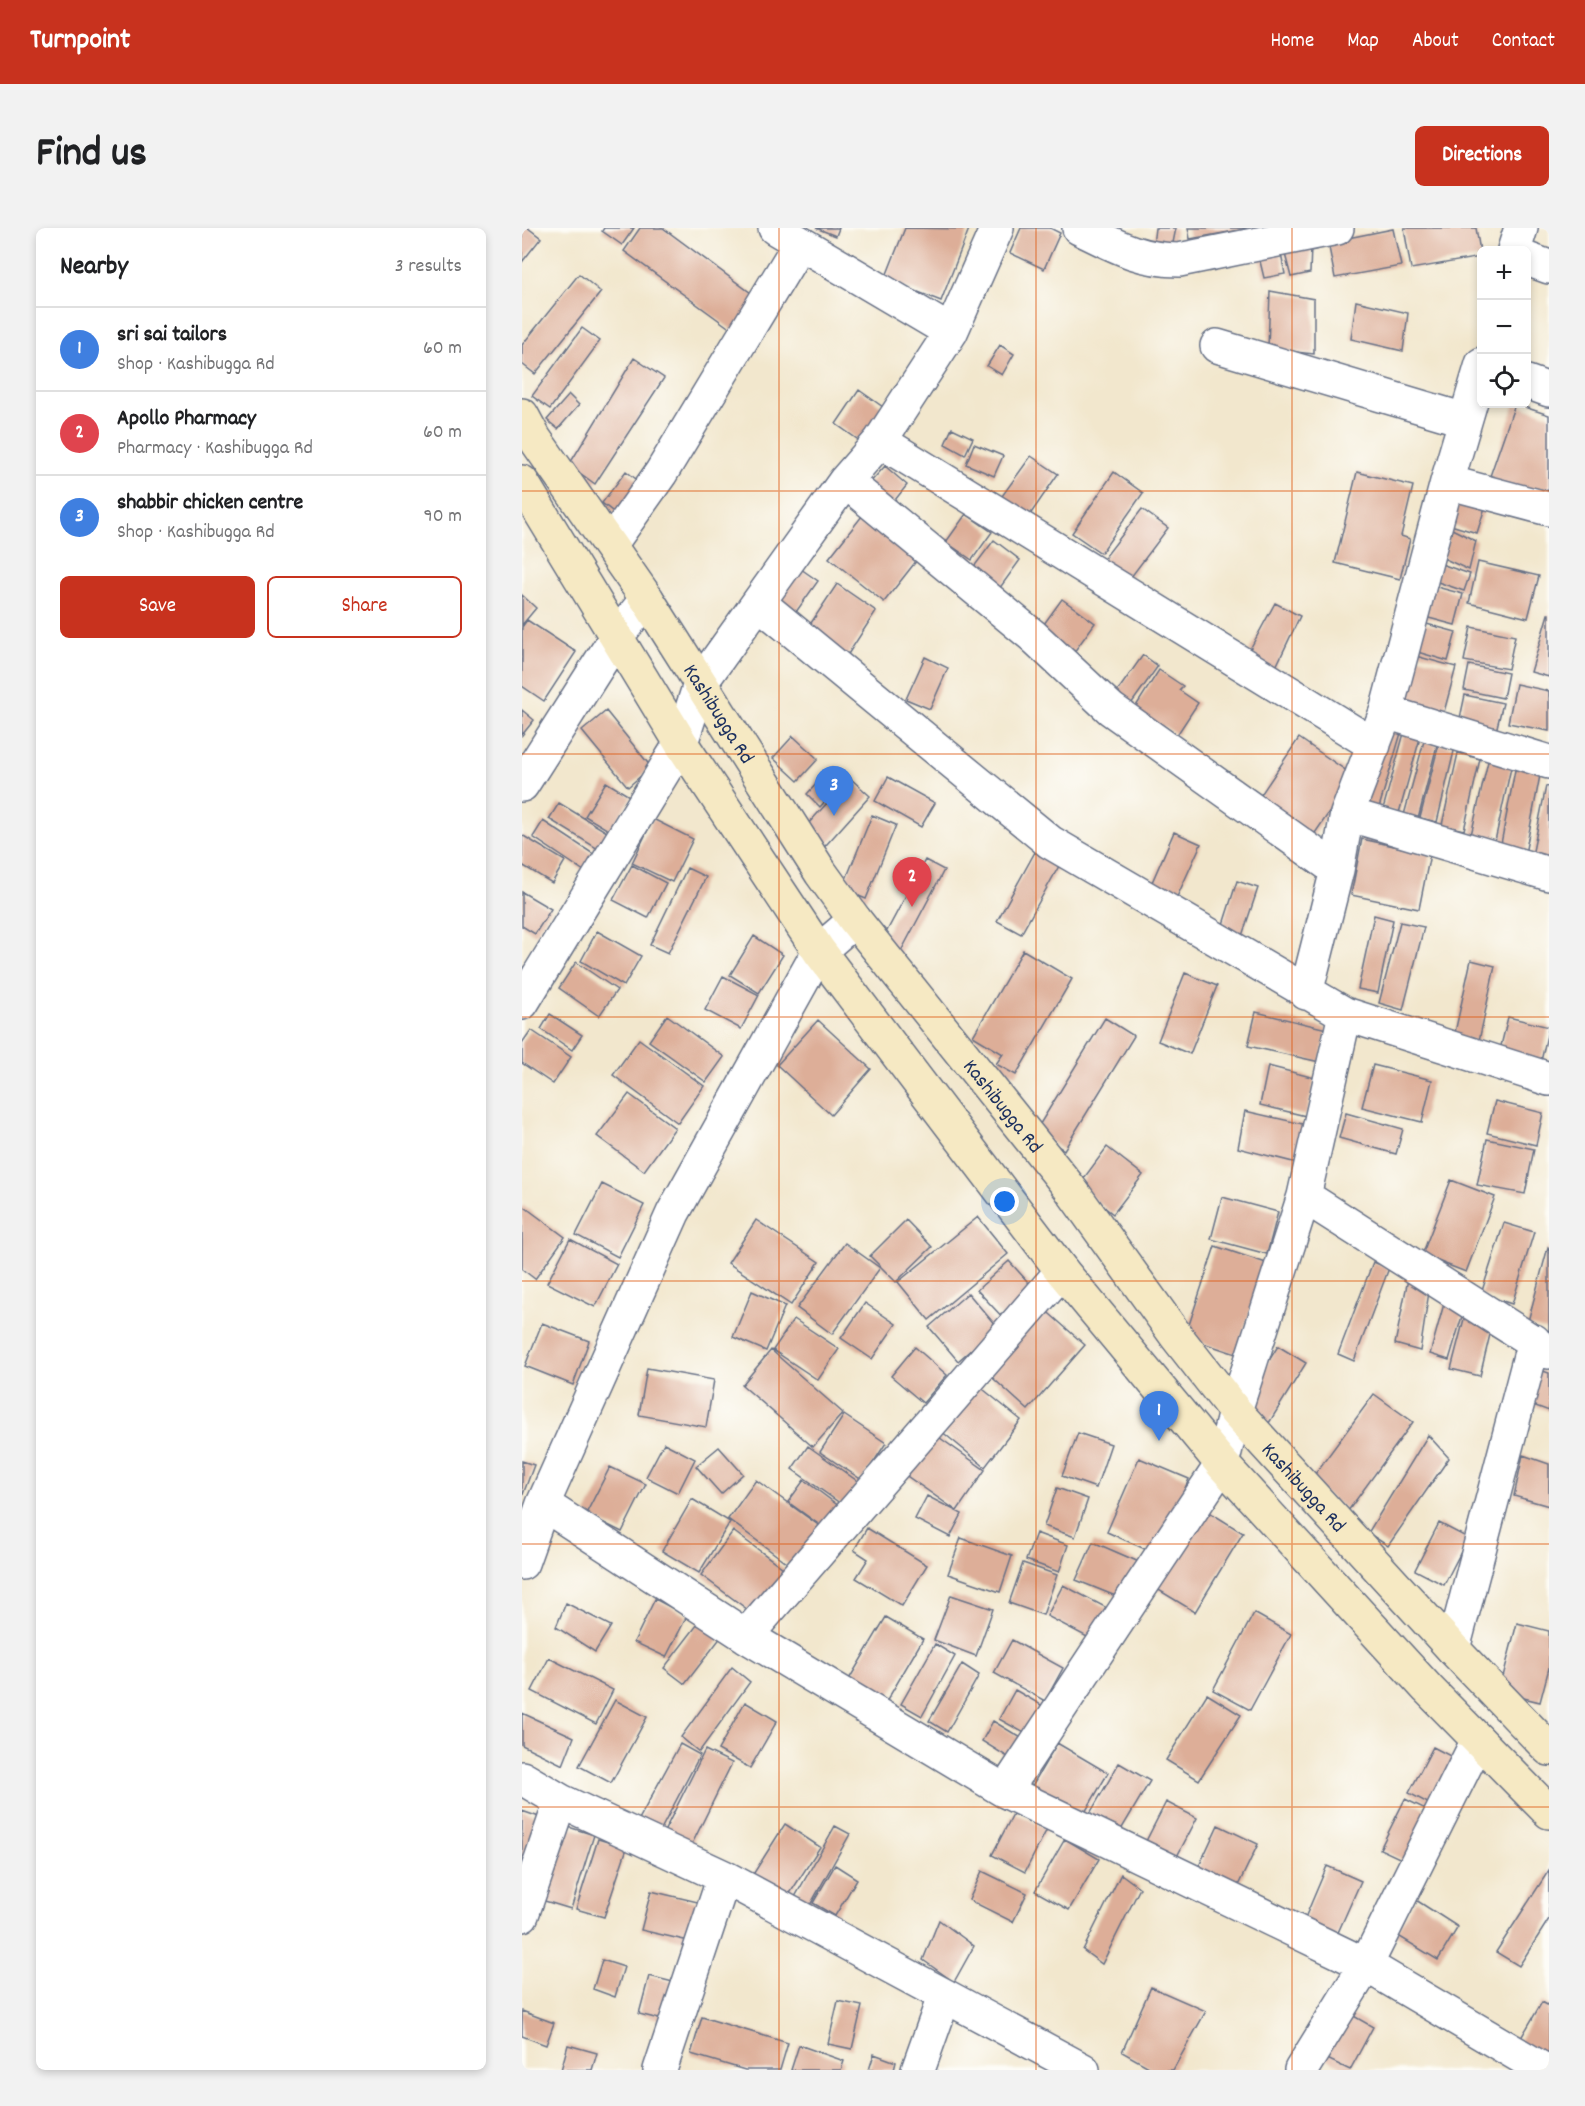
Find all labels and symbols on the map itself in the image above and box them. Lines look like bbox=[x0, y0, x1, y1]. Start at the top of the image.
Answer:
street label: Kashibugga Rd bbox=[674, 659, 760, 771]
pin: 3 bbox=[814, 766, 854, 816]
pin: 2 bbox=[892, 858, 932, 907]
street label: Kashibugga Rd bbox=[954, 1054, 1048, 1161]
your location bbox=[990, 1187, 1019, 1216]
pin: 1 bbox=[1140, 1392, 1178, 1441]
street label: Kashibugga Rd bbox=[1253, 1437, 1352, 1541]

